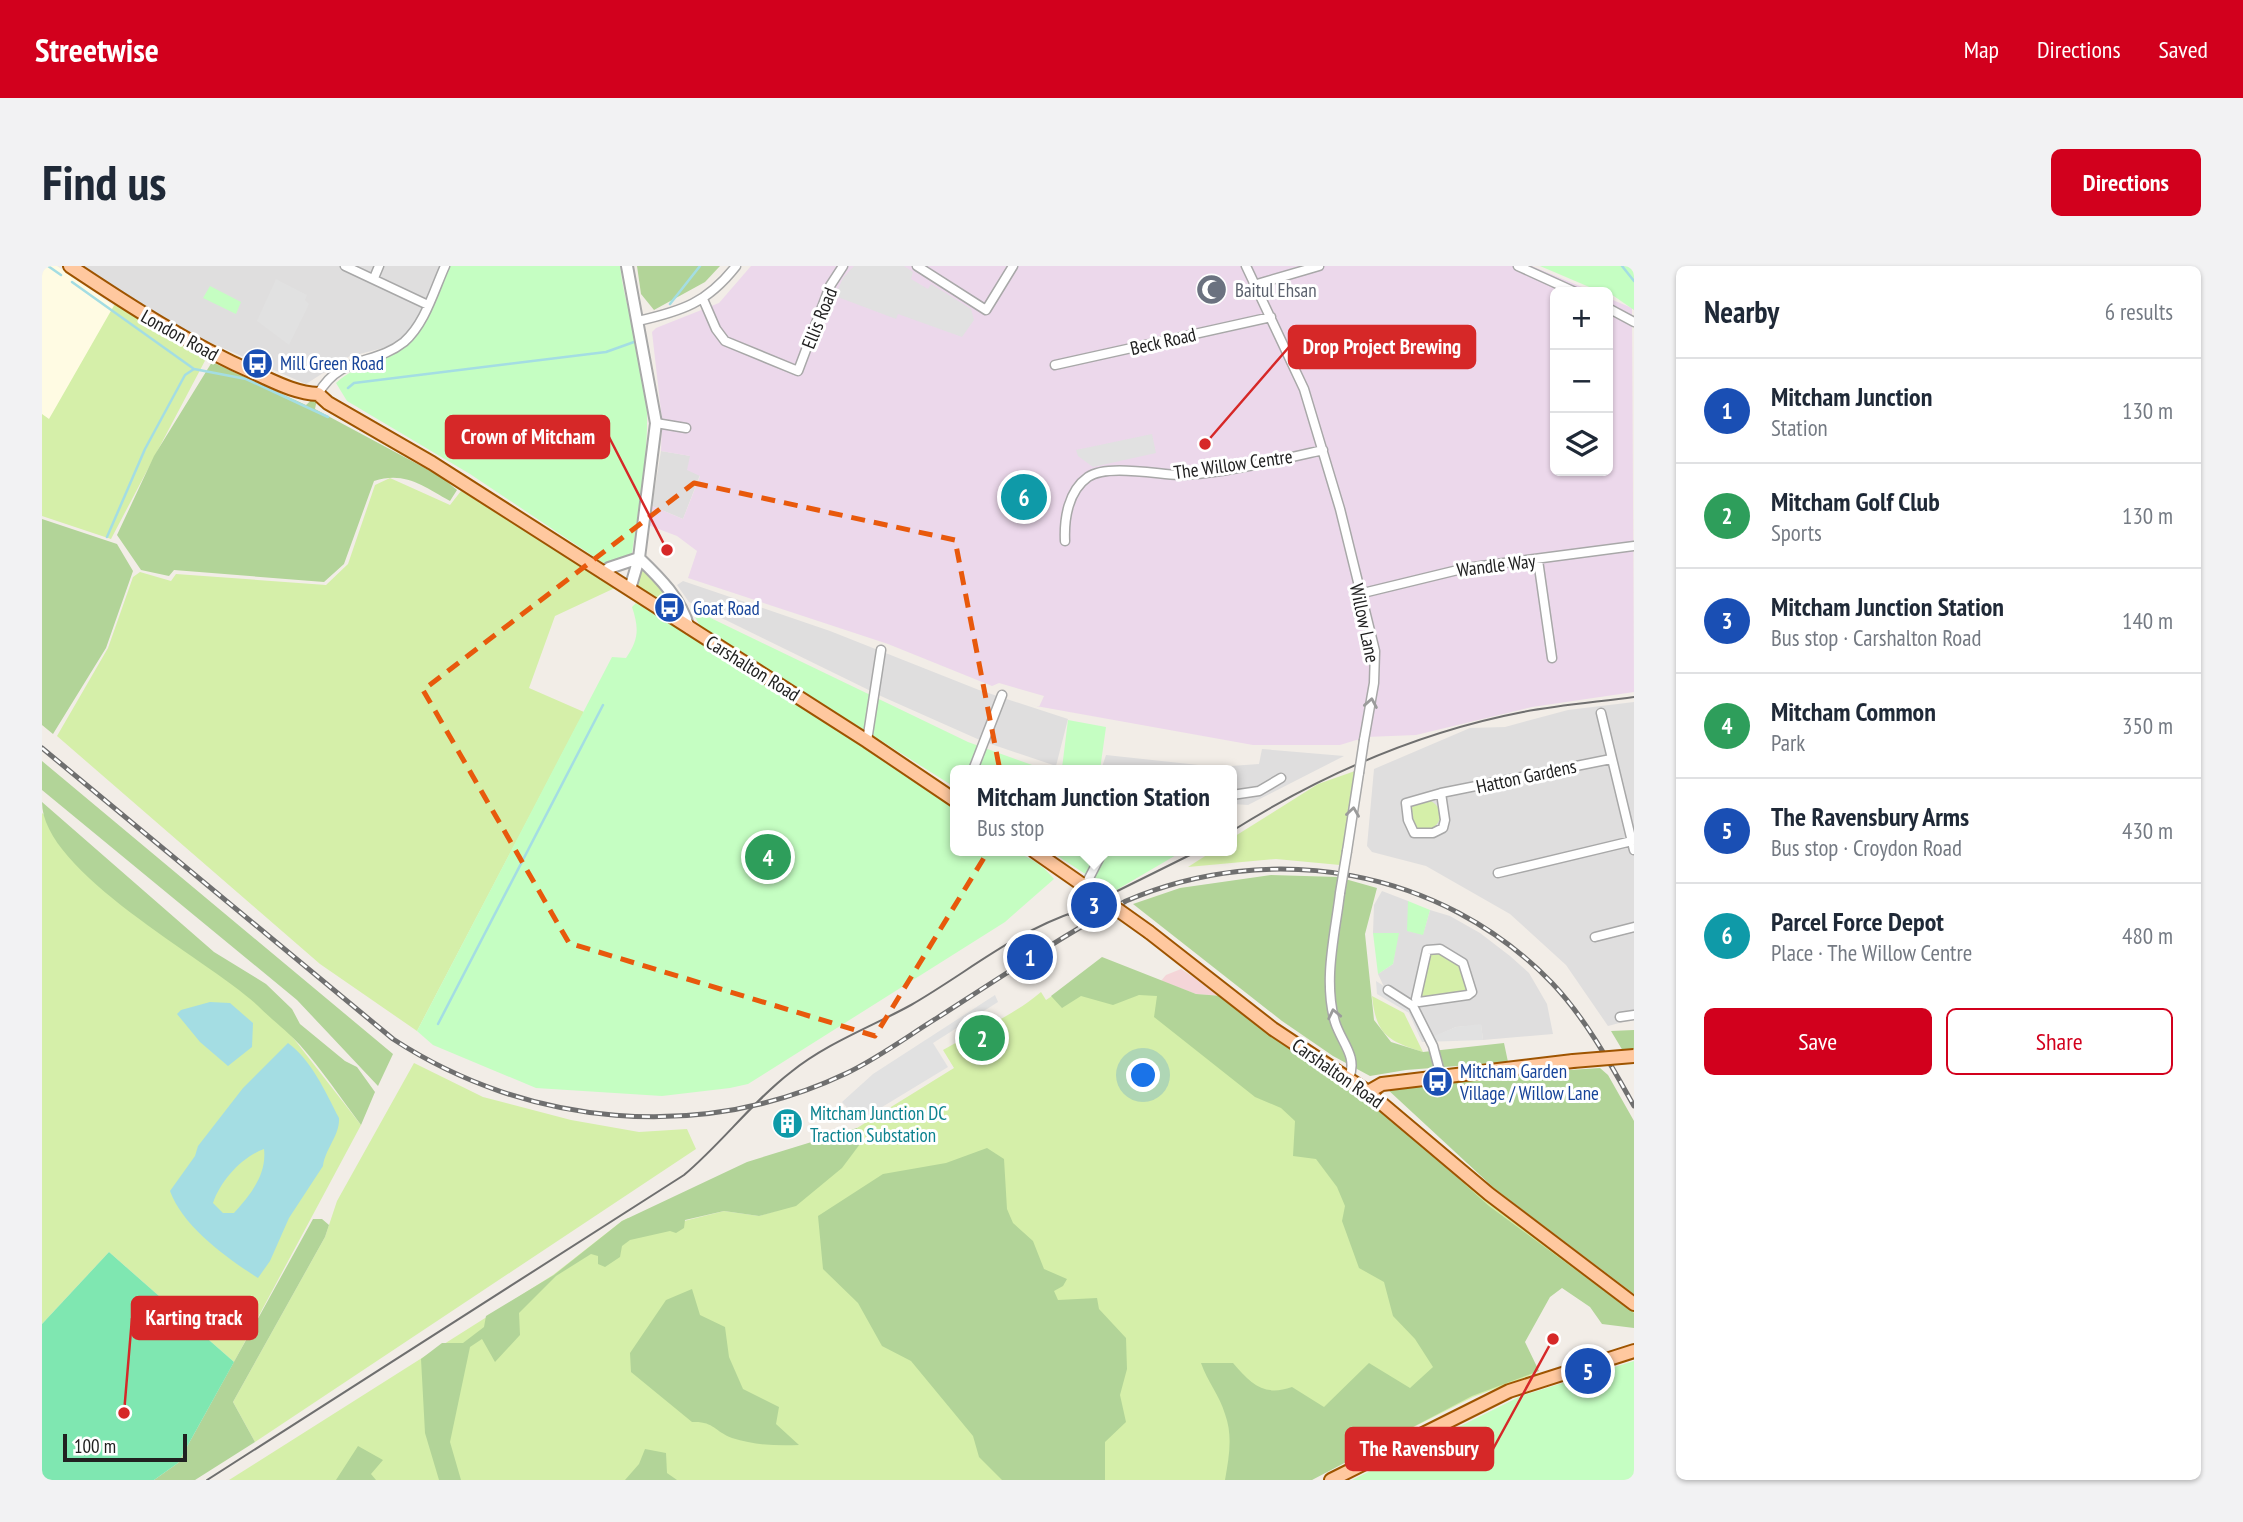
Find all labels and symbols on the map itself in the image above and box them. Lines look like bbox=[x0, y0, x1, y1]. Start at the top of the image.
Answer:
mosque icon: Baitul Ehsan bbox=[1195, 273, 1229, 307]
place label: Baitul Ehsan bbox=[1235, 278, 1316, 302]
street label: Ellis Road bbox=[796, 284, 842, 352]
street label: London Road bbox=[137, 304, 223, 366]
street label: Beck Road bbox=[1128, 322, 1198, 360]
callout: Drop Project Brewing bbox=[1289, 326, 1475, 368]
text: Drop Project Brewing bbox=[1303, 333, 1461, 360]
bus stop icon: Mill Green Road bbox=[240, 346, 274, 380]
place label: Mill Green Road bbox=[280, 351, 384, 375]
callout: Crown of Mitcham bbox=[446, 416, 609, 458]
text: Crown of Mitcham bbox=[461, 423, 595, 450]
street label: The Willow Centre bbox=[1172, 444, 1294, 484]
pin: 6 bbox=[1001, 471, 1047, 523]
street label: Wandle Way bbox=[1455, 548, 1538, 582]
street label: Willow Lane bbox=[1345, 581, 1385, 665]
bus stop icon: Goat Road bbox=[653, 591, 687, 625]
place label: Goat Road bbox=[693, 596, 760, 620]
street label: Carshalton Road bbox=[702, 630, 804, 706]
one-way arrow bbox=[1362, 697, 1377, 709]
street label: Hatton Gardens bbox=[1474, 754, 1578, 798]
one-way arrow bbox=[1345, 806, 1360, 818]
pin: 4 bbox=[745, 831, 791, 883]
pin: 3 bbox=[1071, 879, 1117, 931]
pin: 1 bbox=[1007, 931, 1053, 983]
one-way arrow bbox=[1328, 1008, 1343, 1020]
pin: 2 bbox=[959, 1012, 1005, 1064]
street label: Carshalton Road bbox=[1288, 1033, 1388, 1113]
your location bbox=[1126, 1058, 1160, 1092]
place label: Mitcham Garden Village / Willow Lane bbox=[1459, 1059, 1599, 1105]
bus stop icon: Mitcham Garden Village / Willow Lane bbox=[1420, 1065, 1454, 1099]
place label: Mitcham Junction DC Traction Substation bbox=[810, 1101, 947, 1147]
building icon: Mitcham Junction DC Traction Substation bbox=[770, 1107, 804, 1141]
callout: Karting track bbox=[132, 1297, 257, 1339]
text: Karting track bbox=[146, 1304, 243, 1331]
pin: 5 bbox=[1565, 1345, 1611, 1397]
callout: The Ravensbury bbox=[1346, 1428, 1493, 1470]
scale bar bbox=[63, 1431, 187, 1463]
text: The Ravensbury bbox=[1359, 1435, 1479, 1462]

